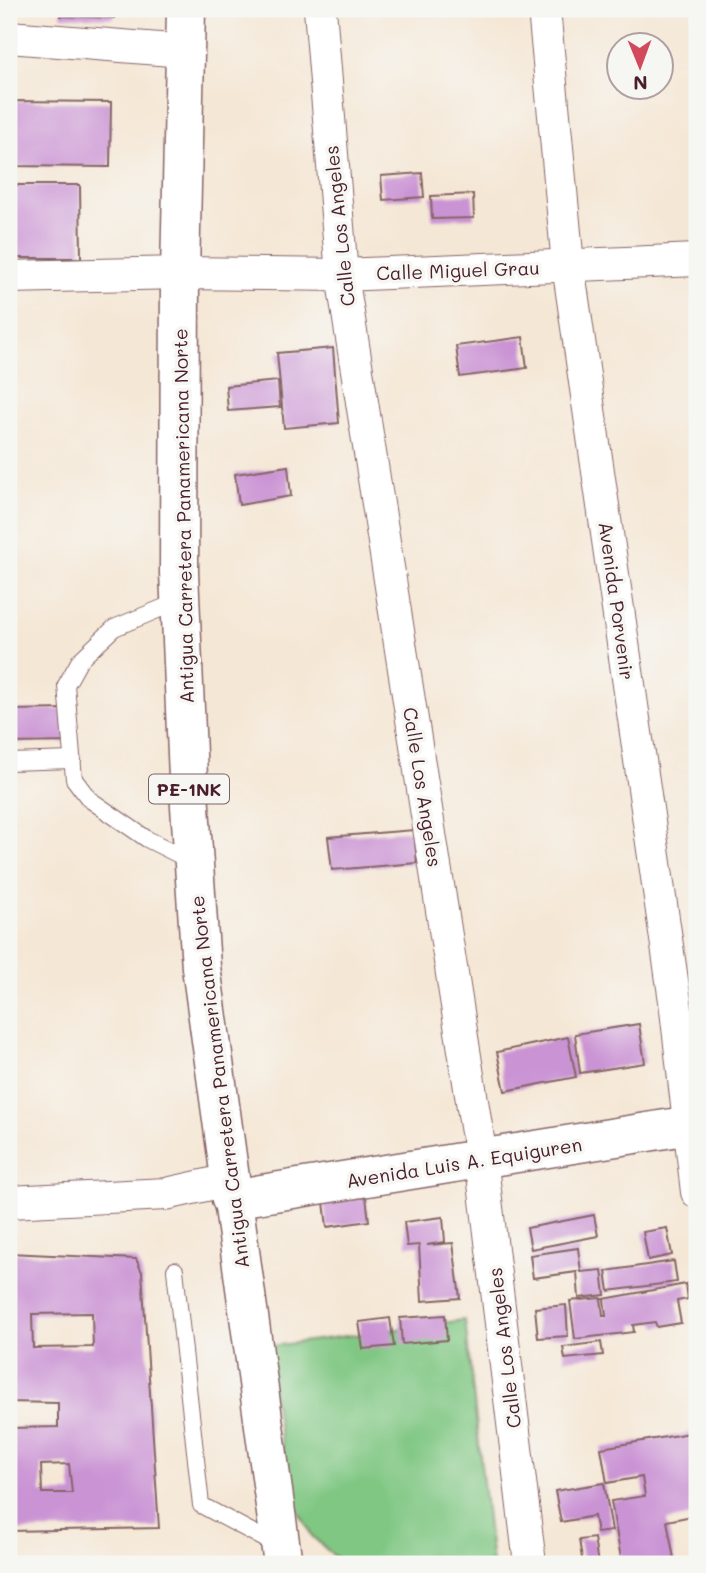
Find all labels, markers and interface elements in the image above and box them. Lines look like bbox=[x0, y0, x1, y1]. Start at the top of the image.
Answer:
north arrow bbox=[604, 32, 674, 102]
text: N bbox=[633, 71, 648, 96]
street label: Calle Los Angeles bbox=[318, 144, 360, 308]
street label: Calle Miguel Grau bbox=[376, 255, 540, 285]
street label: Antigua Carretera Panamericana Norte bbox=[167, 328, 199, 704]
street label: Avenida Porvenir bbox=[594, 520, 640, 682]
street label: Calle Los Angeles bbox=[398, 705, 448, 869]
road number: PE-1NK bbox=[149, 774, 229, 804]
street label: Antigua Carretera Panamericana Norte bbox=[184, 894, 254, 1270]
street label: Avenida Luis A. Equiguren bbox=[344, 1131, 584, 1193]
street label: Calle Los Angeles bbox=[482, 1266, 526, 1430]

